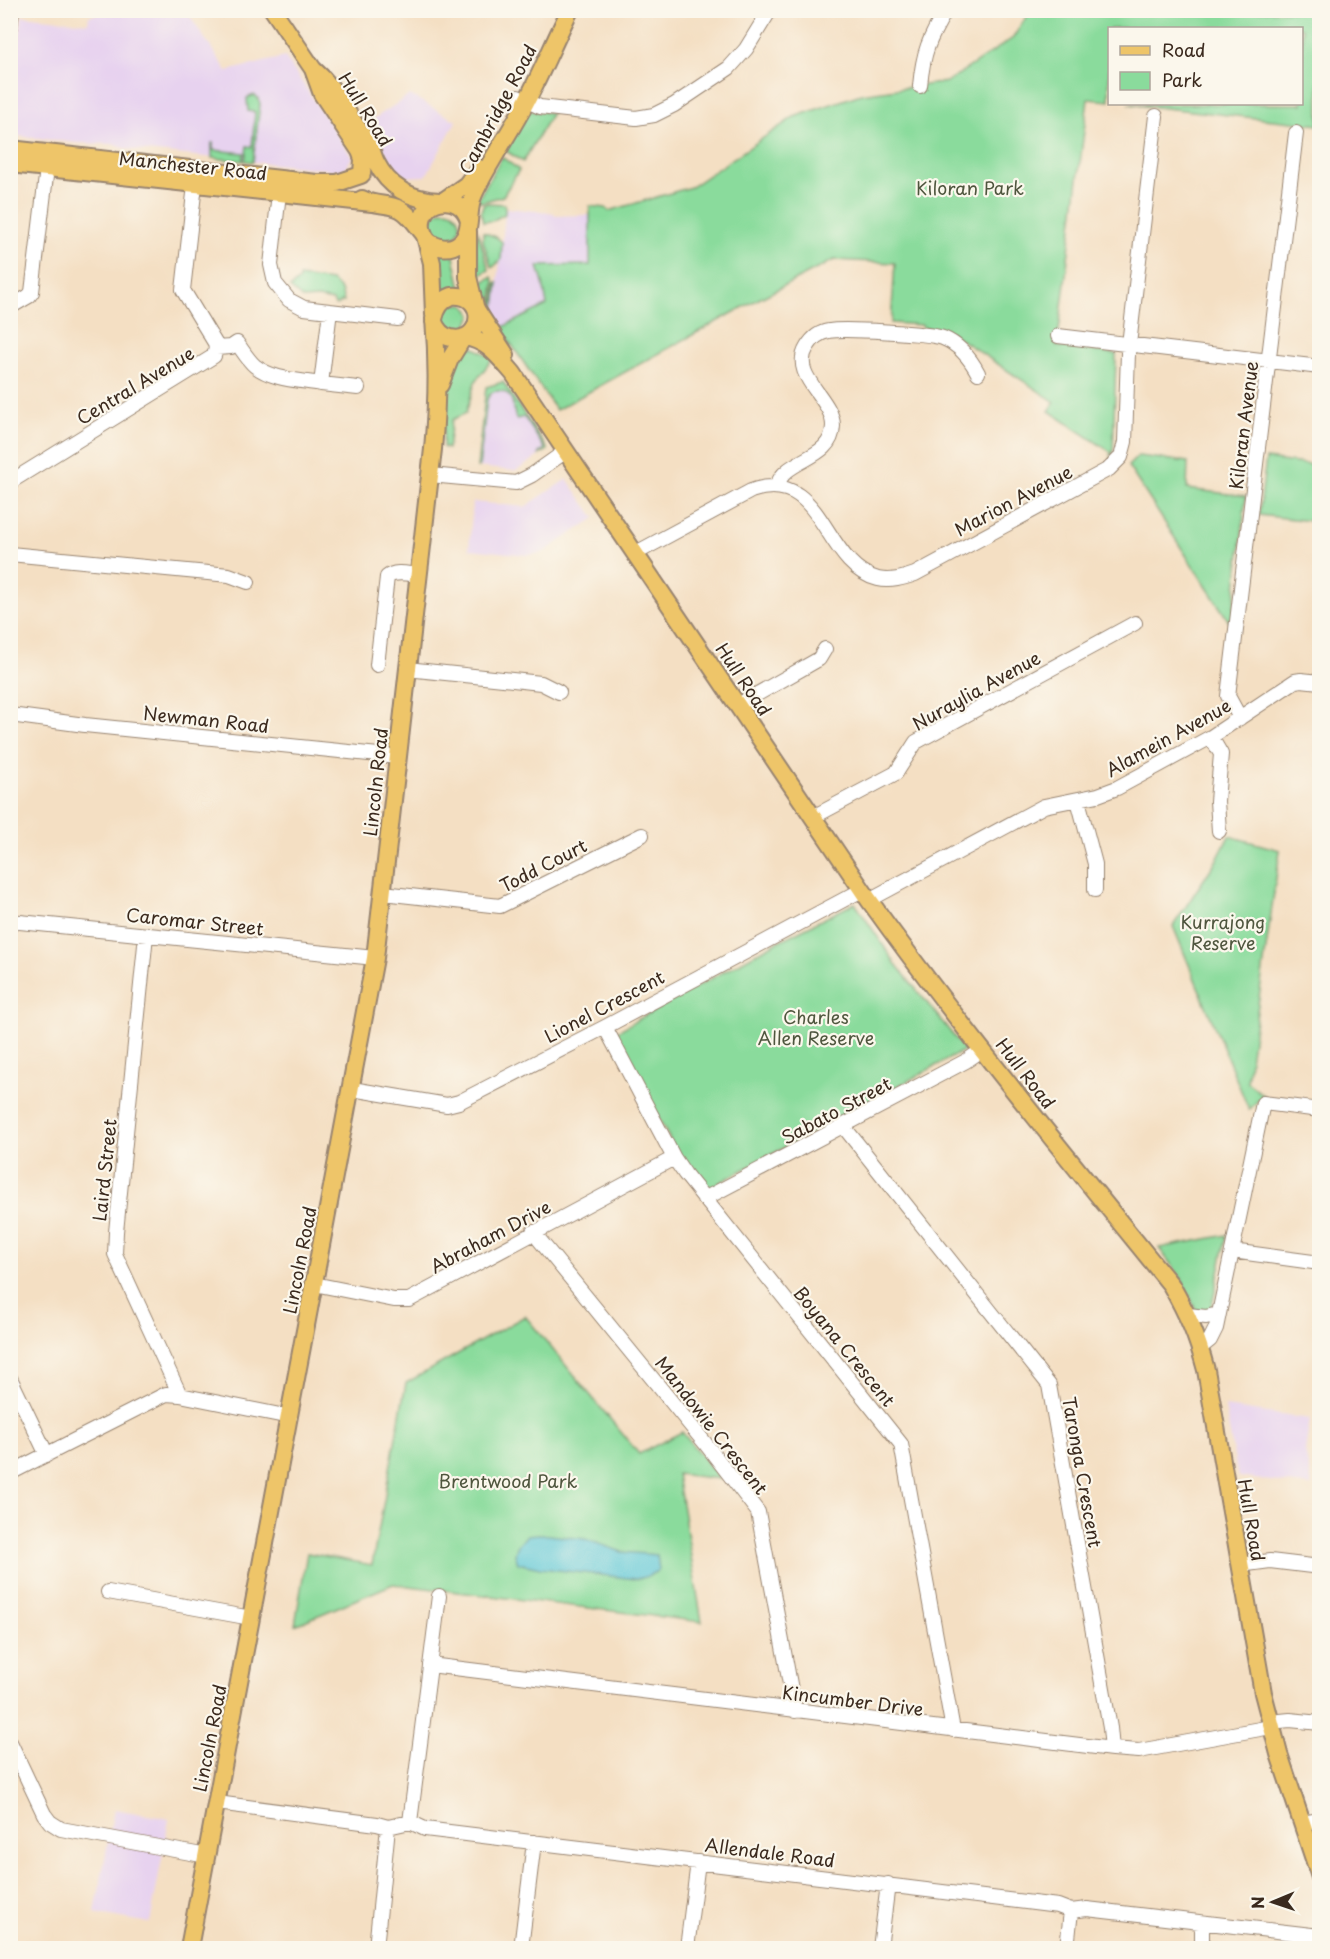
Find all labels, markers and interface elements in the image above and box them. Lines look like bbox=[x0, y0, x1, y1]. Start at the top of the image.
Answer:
legend bbox=[1108, 27, 1303, 105]
text: Road bbox=[1162, 36, 1206, 63]
street label: Cambridge Road bbox=[451, 39, 543, 179]
text: Park bbox=[1162, 66, 1202, 93]
street label: Hull Road bbox=[332, 67, 400, 151]
street label: Manchester Road bbox=[118, 144, 268, 186]
park label: Kiloran Park bbox=[916, 174, 1024, 201]
street label: Central Avenue bbox=[71, 339, 199, 431]
street label: Kiloran Avenue bbox=[1222, 359, 1264, 491]
street label: Marion Avenue bbox=[949, 457, 1077, 542]
street label: Hull Road bbox=[710, 637, 778, 721]
street label: Nuraylia Avenue bbox=[907, 644, 1045, 736]
street label: Alamein Avenue bbox=[1100, 691, 1236, 783]
street label: Newman Road bbox=[142, 699, 270, 739]
street label: Lincoln Road bbox=[356, 726, 394, 838]
street label: Todd Court bbox=[495, 831, 591, 899]
street label: Caromar Street bbox=[125, 900, 265, 942]
park label: Kurrajong Reserve bbox=[1181, 908, 1265, 956]
street label: Lionel Crescent bbox=[539, 963, 669, 1049]
park label: Charles Allen Reserve bbox=[758, 1003, 874, 1051]
street label: Hull Road bbox=[990, 1032, 1062, 1114]
street label: Sabato Street bbox=[776, 1070, 896, 1150]
street label: Laird Street bbox=[85, 1117, 123, 1223]
street label: Abraham Drive bbox=[425, 1193, 555, 1279]
street label: Lincoln Road bbox=[275, 1204, 323, 1316]
street label: Boyana Crescent bbox=[788, 1280, 902, 1412]
street label: Mandowie Crescent bbox=[649, 1350, 775, 1500]
street label: Taronga Crescent bbox=[1056, 1394, 1110, 1550]
park label: Brentwood Park bbox=[439, 1467, 577, 1494]
street label: Hull Road bbox=[1231, 1477, 1273, 1563]
street label: Kincumber Drive bbox=[781, 1678, 925, 1722]
street label: Lincoln Road bbox=[185, 1682, 233, 1794]
street label: Allendale Road bbox=[703, 1831, 837, 1873]
north arrow bbox=[1243, 1872, 1303, 1932]
text: N bbox=[1245, 1896, 1269, 1909]

